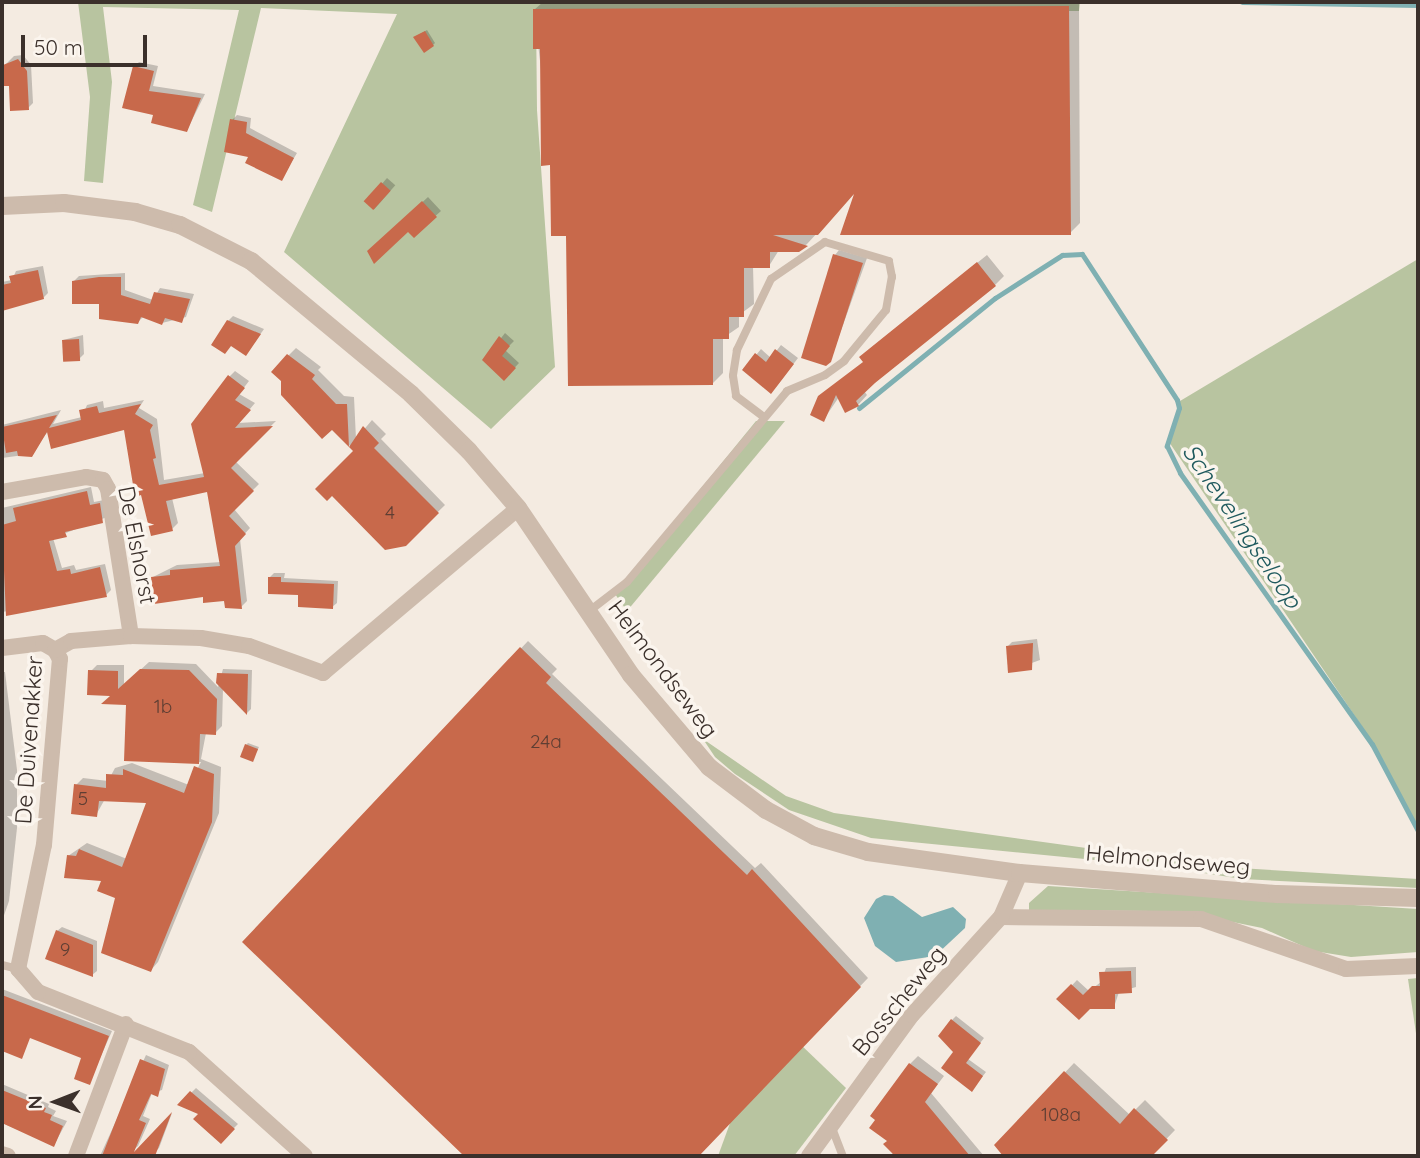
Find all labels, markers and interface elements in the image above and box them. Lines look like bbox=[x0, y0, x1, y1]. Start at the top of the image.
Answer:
scale bar bbox=[24, 21, 150, 65]
text: 50 m bbox=[34, 34, 83, 60]
water label: Schevelingseloop bbox=[1176, 438, 1308, 614]
street label: De Elshorst bbox=[112, 484, 162, 606]
house number: 4 bbox=[385, 502, 395, 524]
street label: Helmondseweg bbox=[602, 595, 724, 743]
street label: De Duivenakker bbox=[9, 655, 49, 825]
house number: 1b bbox=[154, 696, 172, 718]
house number: 24a bbox=[530, 731, 562, 753]
house number: 5 bbox=[78, 788, 88, 810]
street label: Helmondseweg bbox=[1084, 839, 1252, 881]
house number: 9 bbox=[60, 939, 70, 961]
street label: Bosscheweg bbox=[846, 941, 952, 1061]
north arrow bbox=[21, 1067, 91, 1137]
text: N bbox=[23, 1095, 47, 1110]
house number: 108a bbox=[1041, 1104, 1081, 1126]

